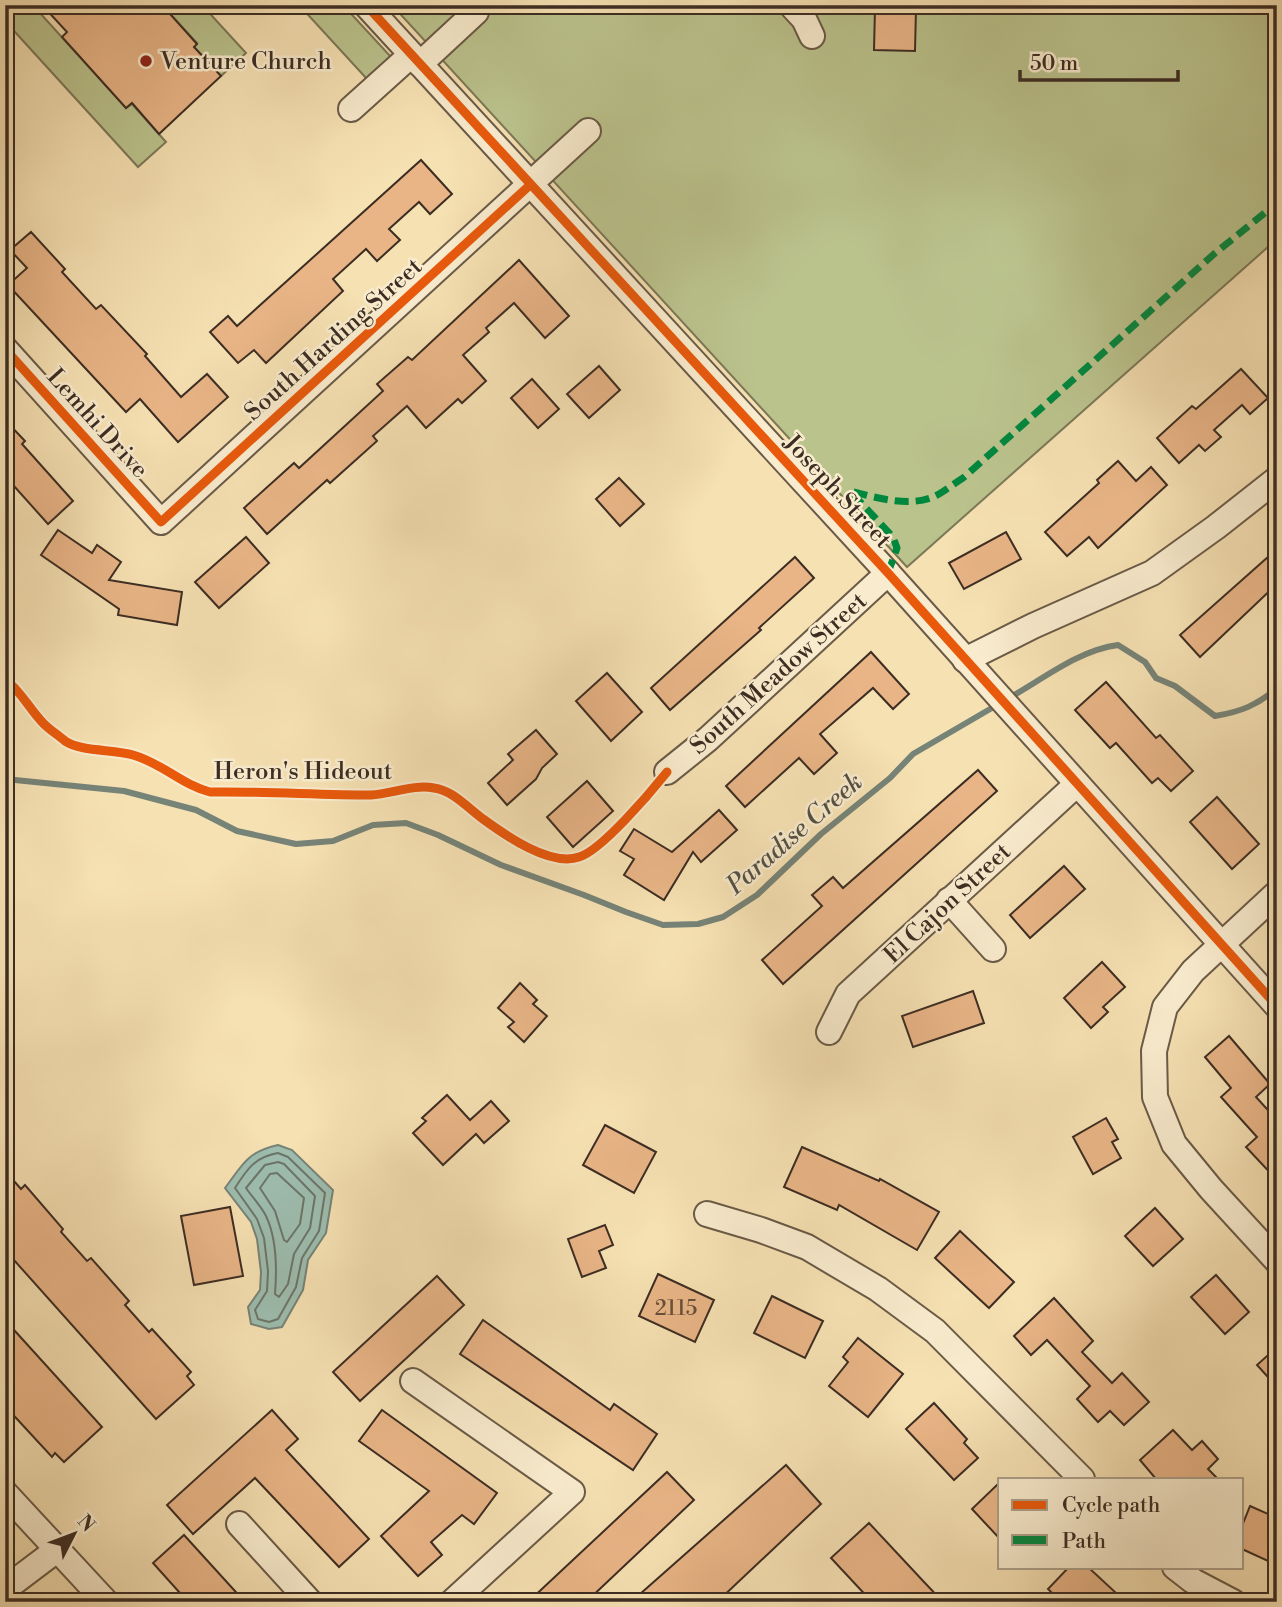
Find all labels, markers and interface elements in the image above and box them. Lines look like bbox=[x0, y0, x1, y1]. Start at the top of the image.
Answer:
scale bar bbox=[1020, 38, 1177, 82]
place label: Venture Church bbox=[159, 47, 332, 77]
text: 50 m bbox=[1030, 51, 1078, 77]
marker: Venture Church bbox=[138, 53, 154, 69]
street label: South Harding Street bbox=[239, 252, 429, 427]
street label: Lemhi Drive bbox=[40, 363, 154, 485]
street label: Joseph Street bbox=[776, 428, 898, 555]
street label: South Meadow Street bbox=[684, 586, 874, 761]
street label: Heron's Hideout bbox=[214, 757, 393, 787]
water label: Paradise Creek bbox=[719, 766, 869, 902]
street label: El Cajon Street bbox=[878, 837, 1018, 970]
house number: 2115 bbox=[655, 1296, 697, 1322]
legend bbox=[998, 1478, 1244, 1568]
text: Cycle path bbox=[1062, 1493, 1161, 1519]
north arrow bbox=[38, 1498, 108, 1568]
text: N bbox=[72, 1510, 100, 1537]
text: Path bbox=[1062, 1529, 1107, 1555]

